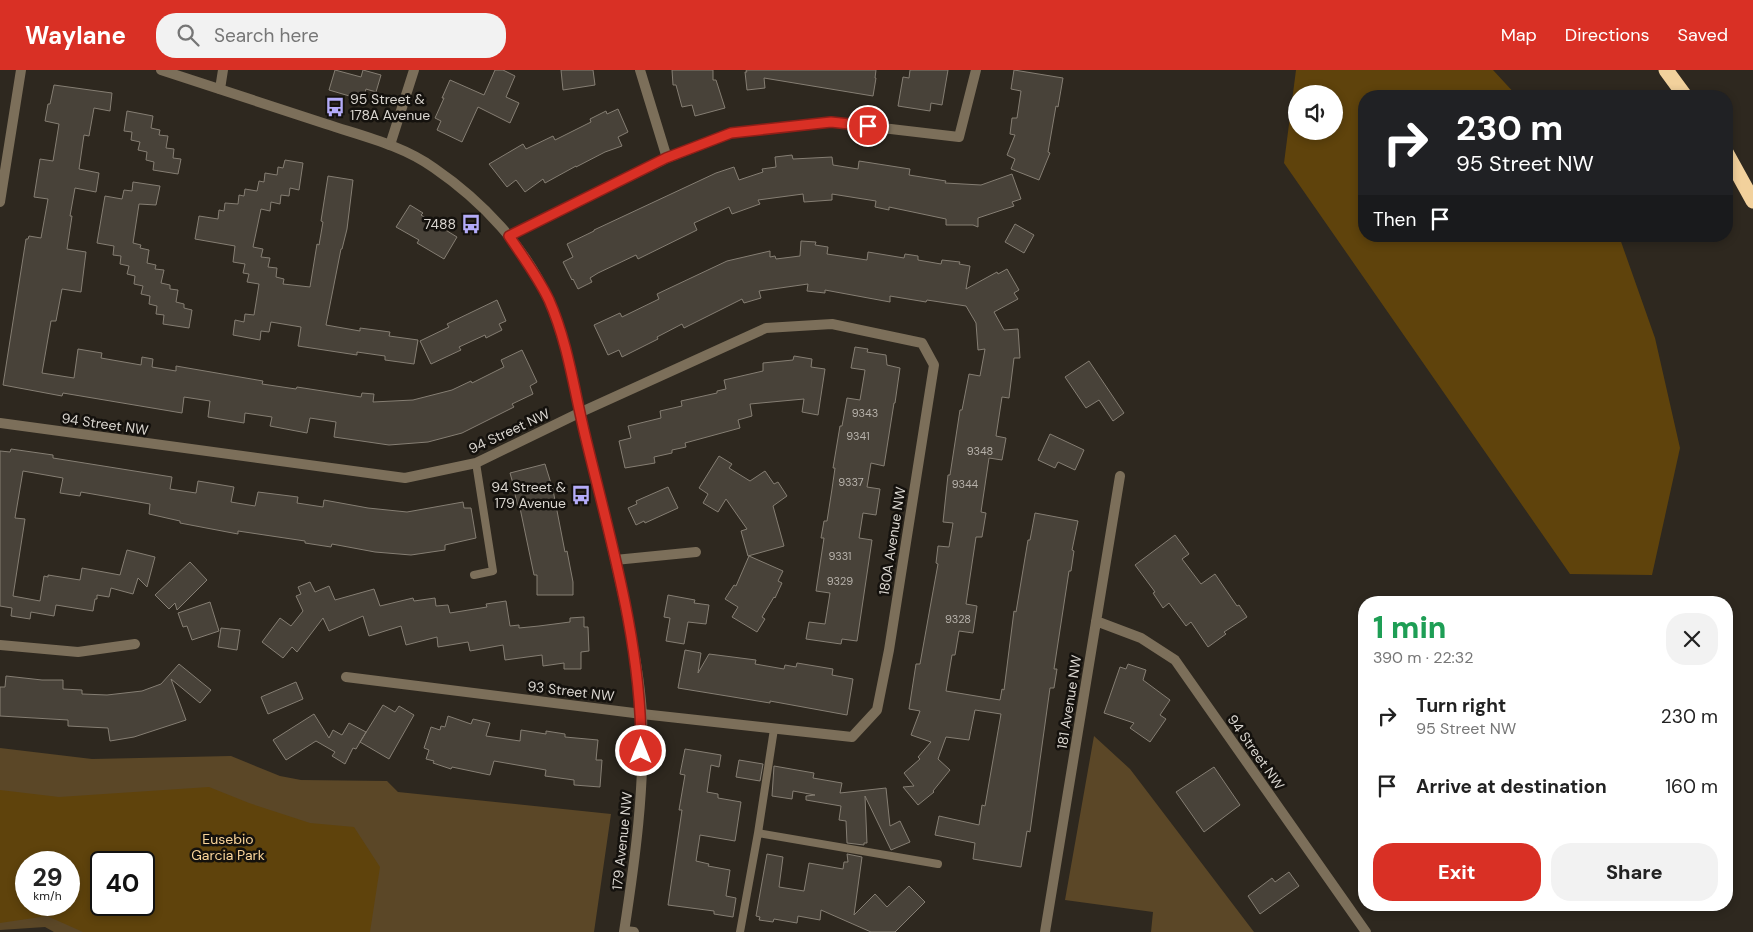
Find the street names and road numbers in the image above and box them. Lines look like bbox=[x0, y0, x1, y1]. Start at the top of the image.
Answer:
street label: 94 Street NW bbox=[465, 404, 553, 458]
street label: 94 Street NW bbox=[60, 409, 150, 439]
street label: 180A Avenue NW bbox=[875, 485, 910, 596]
street label: 181 Avenue NW bbox=[1053, 653, 1085, 750]
street label: 93 Street NW bbox=[527, 677, 616, 705]
street label: 94 Street NW bbox=[1223, 711, 1289, 793]
street label: 179 Avenue NW bbox=[608, 791, 636, 891]

